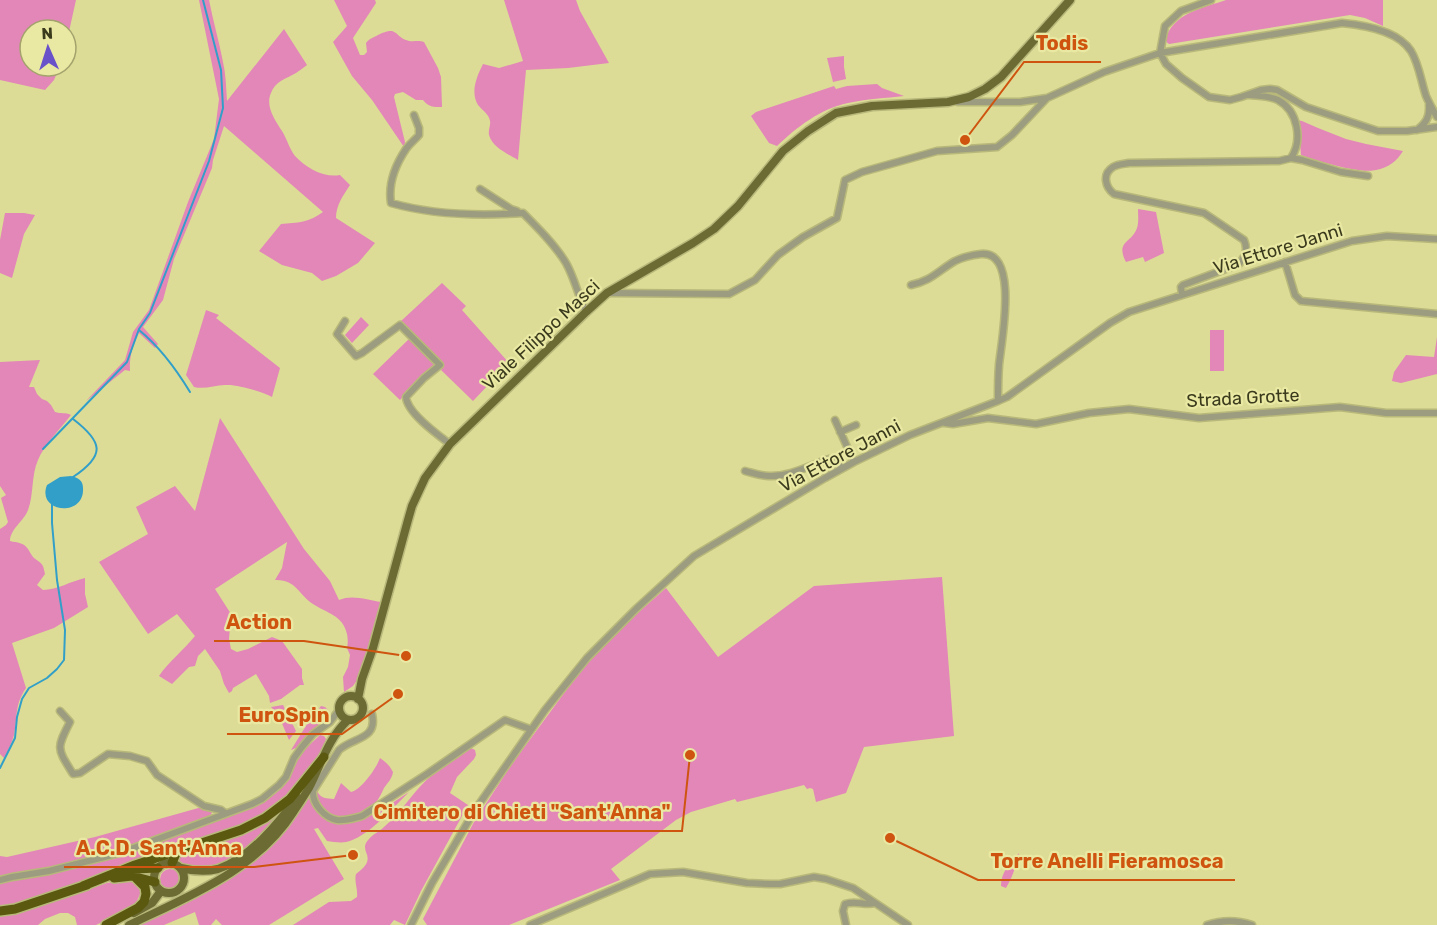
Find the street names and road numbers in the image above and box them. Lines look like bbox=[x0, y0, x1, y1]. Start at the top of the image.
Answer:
street label: Via Ettore Janni bbox=[1211, 219, 1345, 279]
street label: Viale Filippo Masci bbox=[478, 275, 604, 395]
street label: Strada Grotte bbox=[1186, 384, 1300, 412]
street label: Via Ettore Janni bbox=[776, 415, 904, 497]

